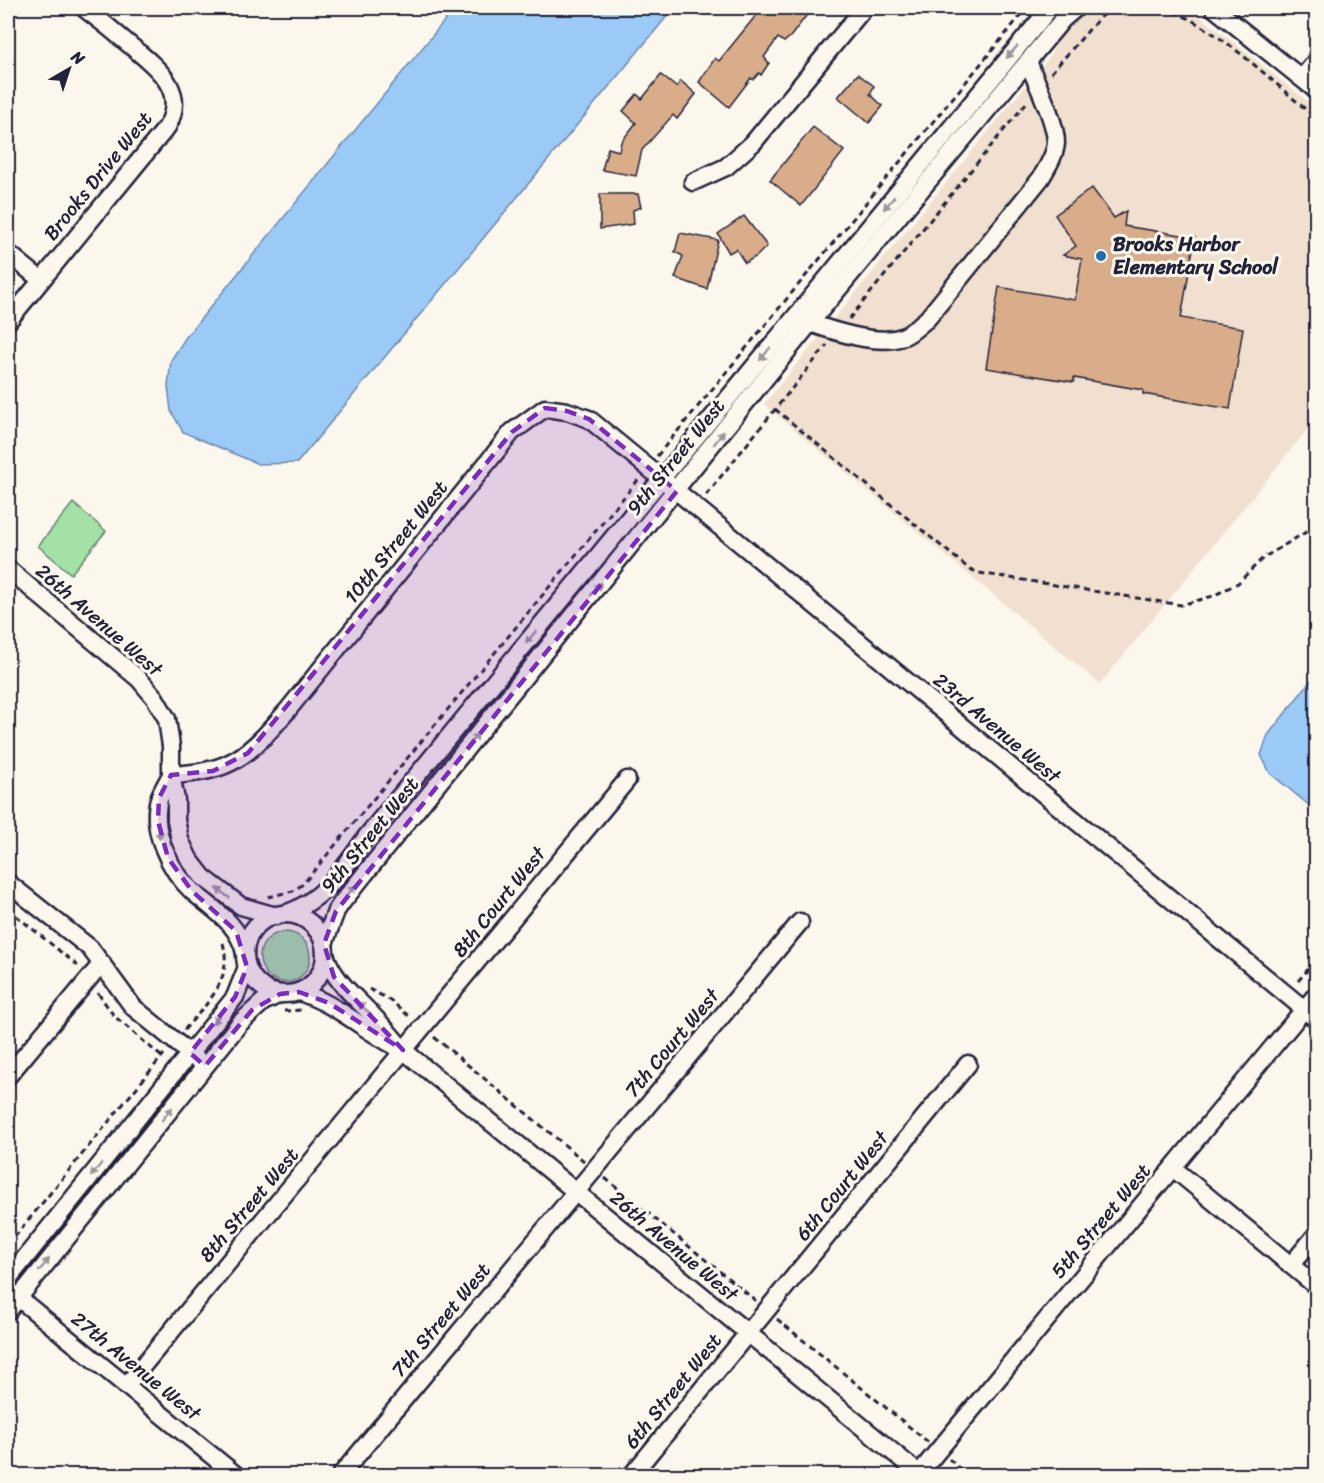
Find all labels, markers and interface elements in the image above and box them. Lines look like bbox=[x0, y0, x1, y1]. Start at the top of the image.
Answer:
north arrow bbox=[39, 39, 99, 99]
text: N bbox=[64, 42, 92, 73]
one-way arrow bbox=[1006, 44, 1019, 59]
street label: Brooks Drive West bbox=[35, 103, 162, 249]
one-way arrow bbox=[882, 195, 895, 211]
place label: Brooks Harbor Elementary School bbox=[1113, 227, 1279, 285]
marker: Brooks Harbor Elementary School bbox=[1094, 249, 1108, 263]
one-way arrow bbox=[758, 346, 771, 362]
street label: 9th Street West bbox=[618, 391, 734, 523]
one-way arrow bbox=[712, 430, 725, 446]
street label: 10th Street West bbox=[335, 472, 457, 612]
street label: 26th Avenue West bbox=[27, 555, 171, 686]
one-way arrow bbox=[589, 581, 602, 597]
one-way arrow bbox=[525, 629, 538, 644]
street label: 23rd Avenue West bbox=[925, 664, 1070, 793]
one-way arrow bbox=[466, 733, 478, 748]
street label: 9th Street West bbox=[312, 769, 428, 901]
one-way arrow bbox=[155, 822, 164, 841]
street label: 8th Court West bbox=[443, 838, 556, 965]
one-way arrow bbox=[343, 885, 356, 900]
one-way arrow bbox=[215, 886, 231, 899]
street label: 7th Court West bbox=[616, 980, 729, 1106]
one-way arrow bbox=[356, 1002, 371, 1014]
one-way arrow bbox=[213, 1010, 225, 1025]
one-way arrow bbox=[160, 1106, 172, 1121]
street label: 6th Court West bbox=[786, 1122, 898, 1249]
street label: 8th Street West bbox=[190, 1139, 308, 1271]
street label: 5th Street West bbox=[1042, 1155, 1160, 1287]
one-way arrow bbox=[91, 1162, 103, 1177]
street label: 26th Avenue West bbox=[602, 1181, 747, 1311]
street label: 7th Street West bbox=[382, 1254, 500, 1385]
one-way arrow bbox=[37, 1258, 50, 1273]
street label: 27th Avenue West bbox=[63, 1302, 210, 1430]
street label: 6th Street West bbox=[615, 1325, 731, 1457]

